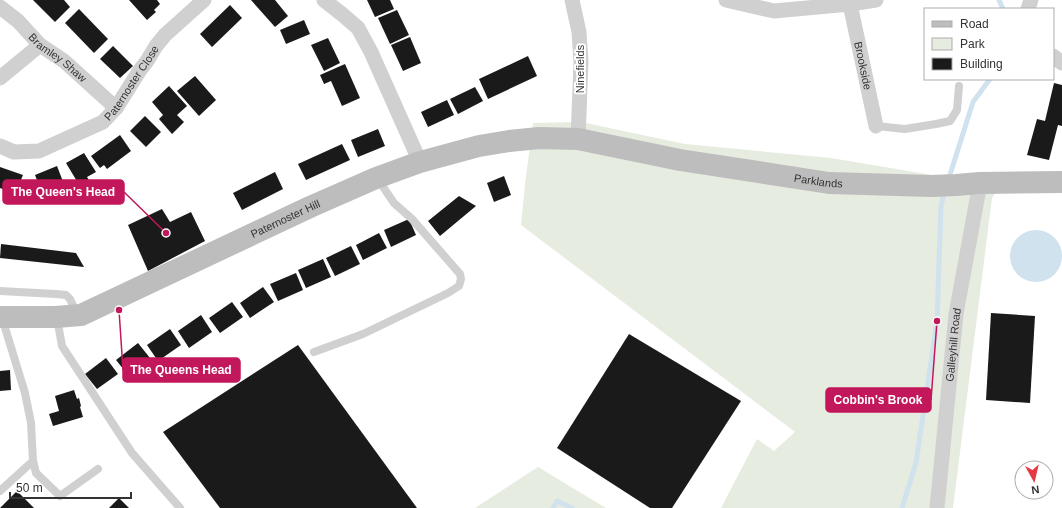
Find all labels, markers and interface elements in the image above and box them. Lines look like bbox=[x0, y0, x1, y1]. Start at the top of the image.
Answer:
legend bbox=[924, 8, 1054, 80]
text: Road bbox=[960, 17, 989, 31]
street label: Bramley Shaw bbox=[26, 31, 89, 84]
text: Park bbox=[960, 37, 986, 51]
street label: Brookside bbox=[852, 40, 874, 91]
street label: Paternoster Close bbox=[102, 43, 161, 123]
street label: Ninefields bbox=[574, 44, 586, 93]
text: Building bbox=[960, 57, 1003, 71]
street label: Parklands bbox=[793, 172, 843, 189]
callout: The Queen's Head bbox=[3, 180, 124, 204]
text: The Queen's Head bbox=[11, 185, 115, 199]
street label: Paternoster Hill bbox=[249, 197, 322, 240]
street label: Galleyhill Road bbox=[943, 307, 963, 382]
callout: The Queens Head bbox=[123, 358, 240, 382]
text: The Queens Head bbox=[130, 363, 232, 377]
callout: Cobbin's Brook bbox=[826, 388, 931, 412]
text: Cobbin's Brook bbox=[834, 393, 923, 407]
north arrow bbox=[1014, 460, 1054, 500]
scale bar bbox=[10, 474, 131, 500]
text: 50 m bbox=[16, 481, 43, 495]
text: N bbox=[1031, 483, 1040, 496]

